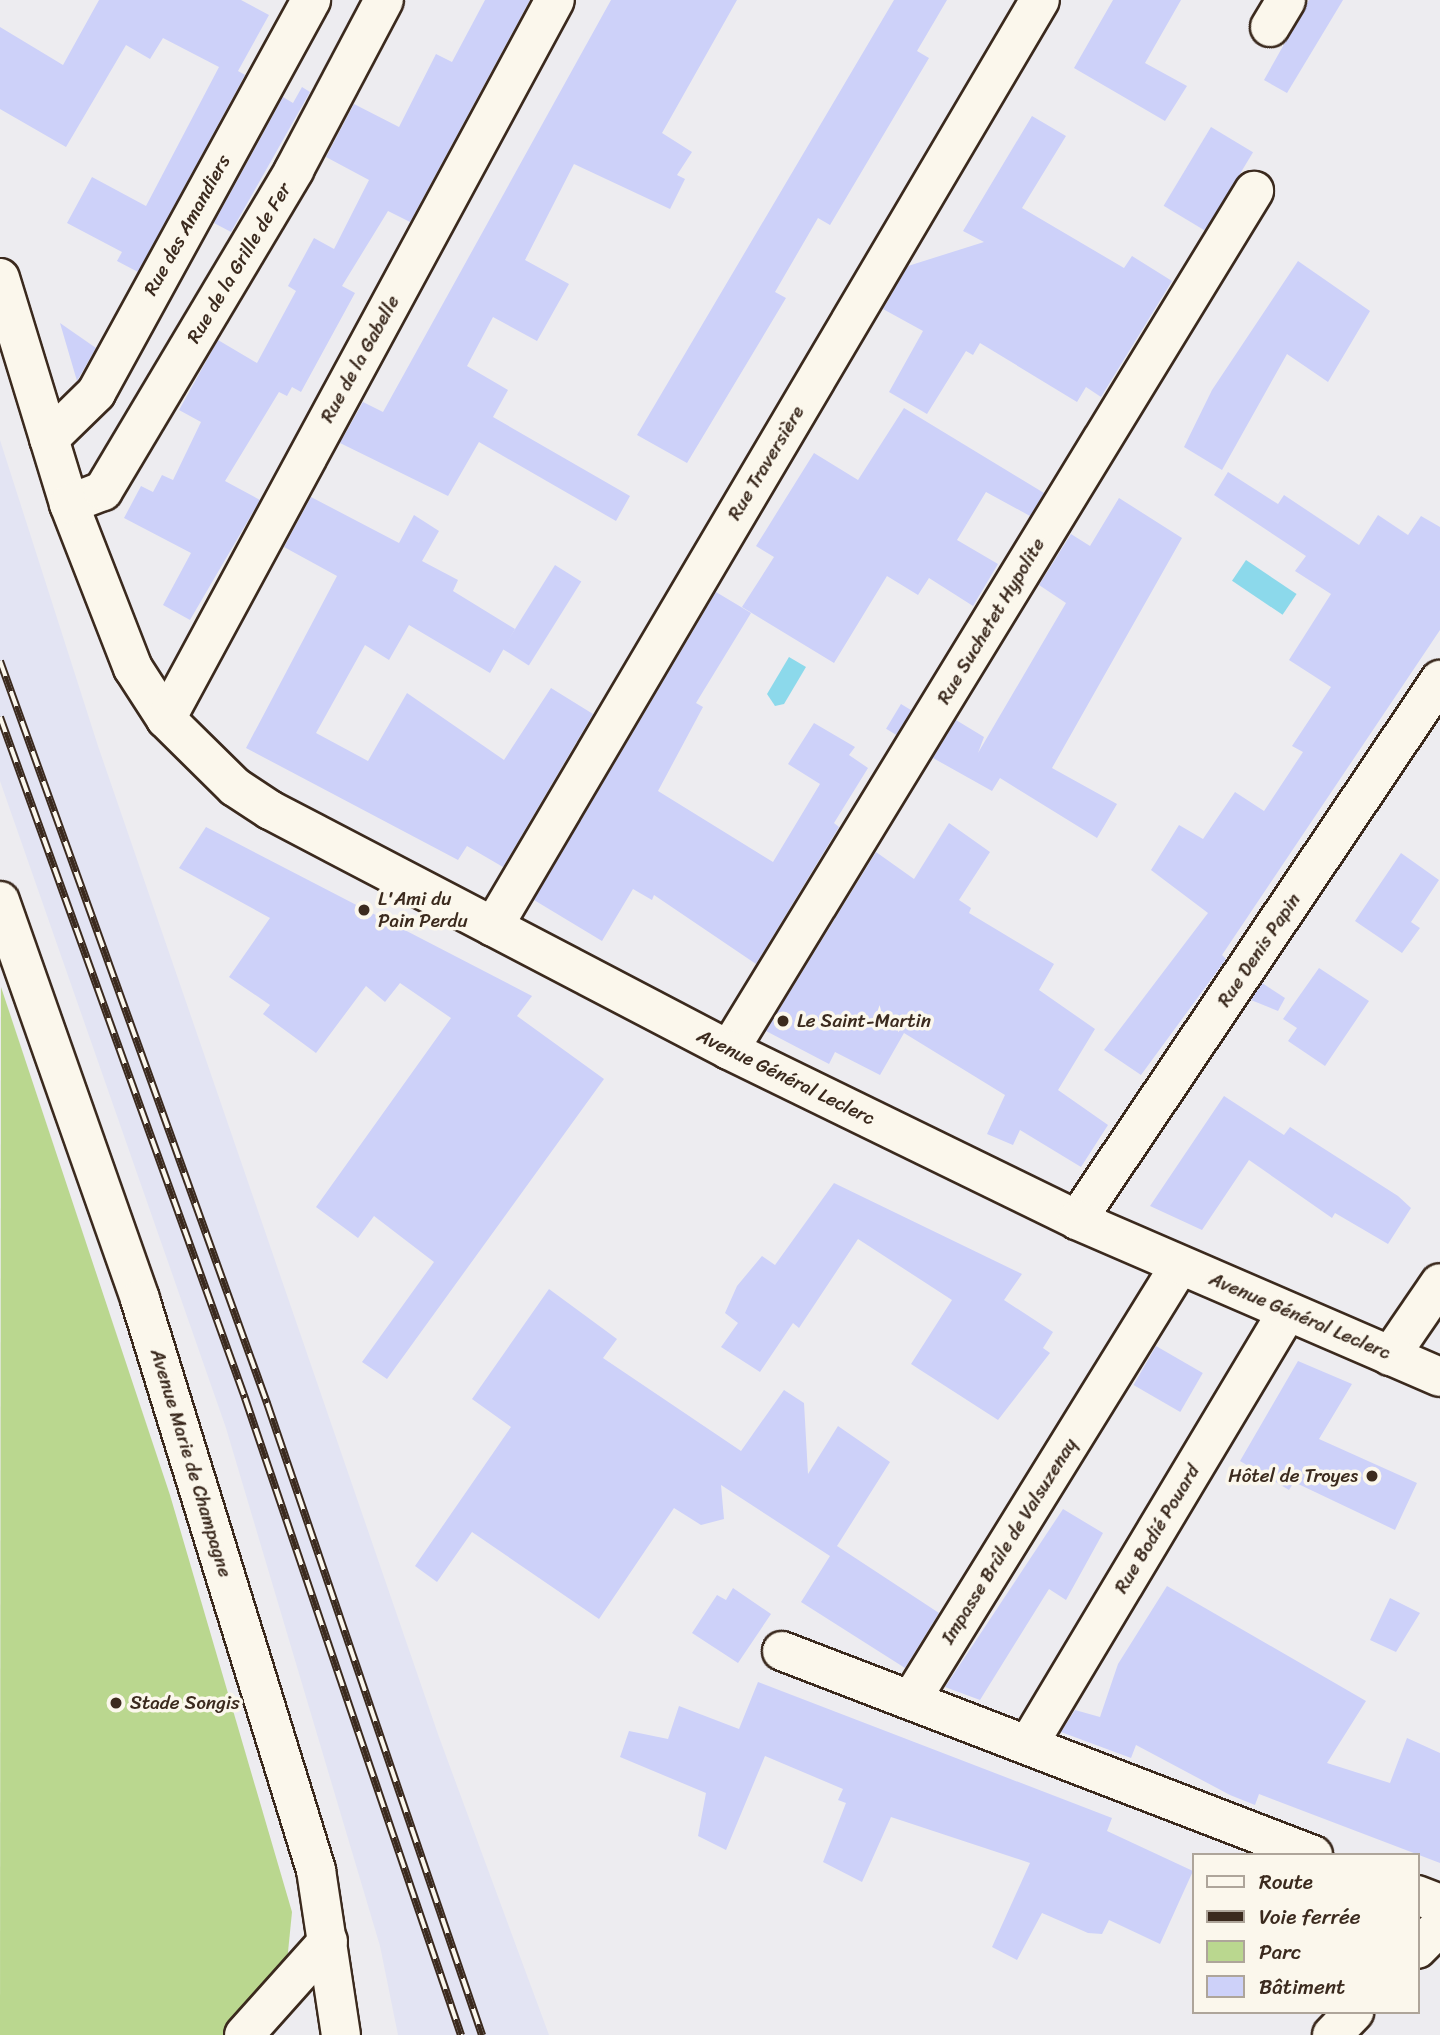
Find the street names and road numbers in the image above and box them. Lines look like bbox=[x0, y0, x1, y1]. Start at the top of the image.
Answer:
street label: Rue des Amandiers bbox=[139, 151, 235, 299]
street label: Rue de la Grille de Fer bbox=[182, 178, 296, 348]
street label: Rue de la Gabelle bbox=[315, 291, 405, 427]
street label: Rue Traversière bbox=[723, 401, 809, 525]
street label: Rue Suchetet Hypolite bbox=[933, 534, 1049, 708]
street label: Rue Denis Papin bbox=[1212, 888, 1306, 1012]
street label: Avenue Général Leclerc bbox=[693, 1024, 879, 1130]
street label: Avenue Général Leclerc bbox=[1206, 1267, 1394, 1365]
street label: Avenue Marie de Champagne bbox=[145, 1346, 237, 1580]
street label: Impasse Brûle de Valsuzenay bbox=[936, 1433, 1082, 1649]
street label: Rue Bodié Pouard bbox=[1109, 1460, 1205, 1598]

